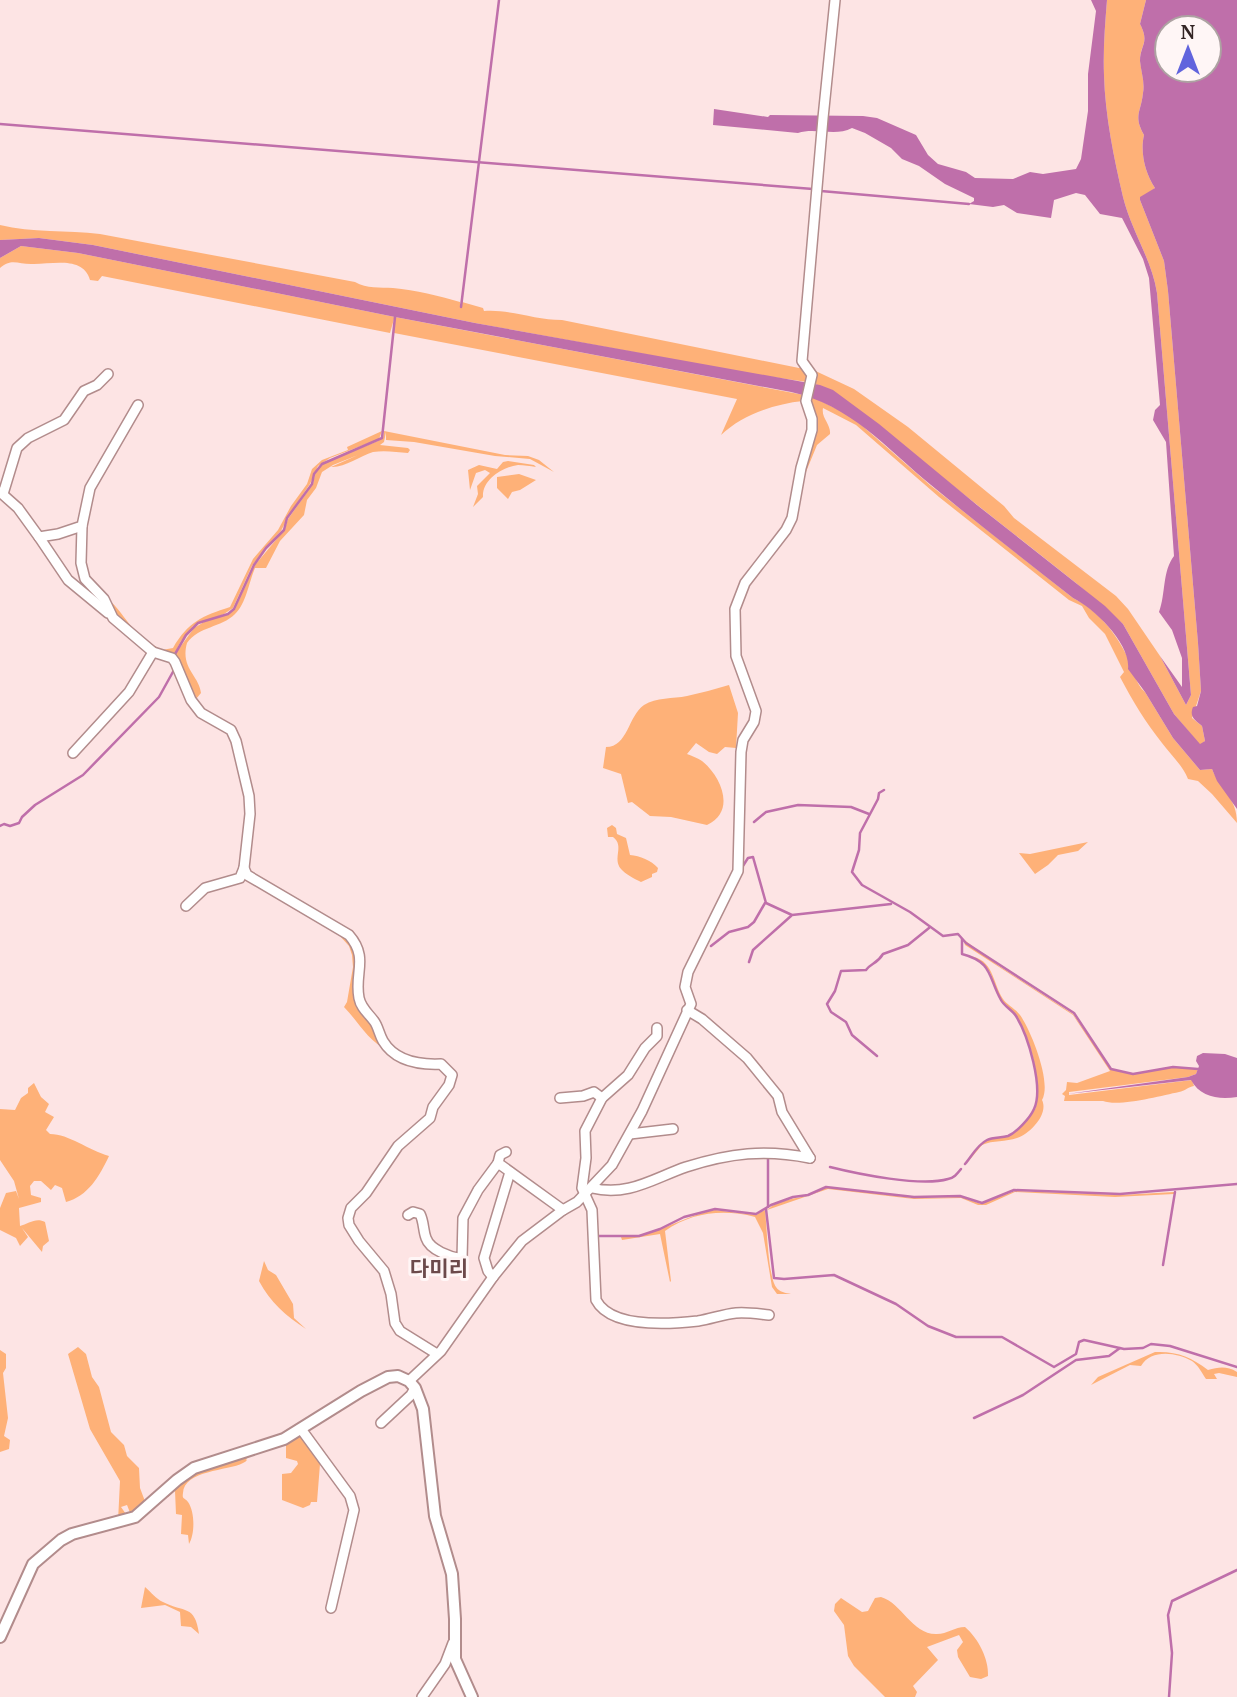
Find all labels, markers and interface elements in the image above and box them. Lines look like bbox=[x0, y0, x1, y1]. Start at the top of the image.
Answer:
north arrow bbox=[1153, 14, 1223, 84]
text: N bbox=[1181, 19, 1196, 44]
district label: 다미리 bbox=[410, 1254, 468, 1282]

